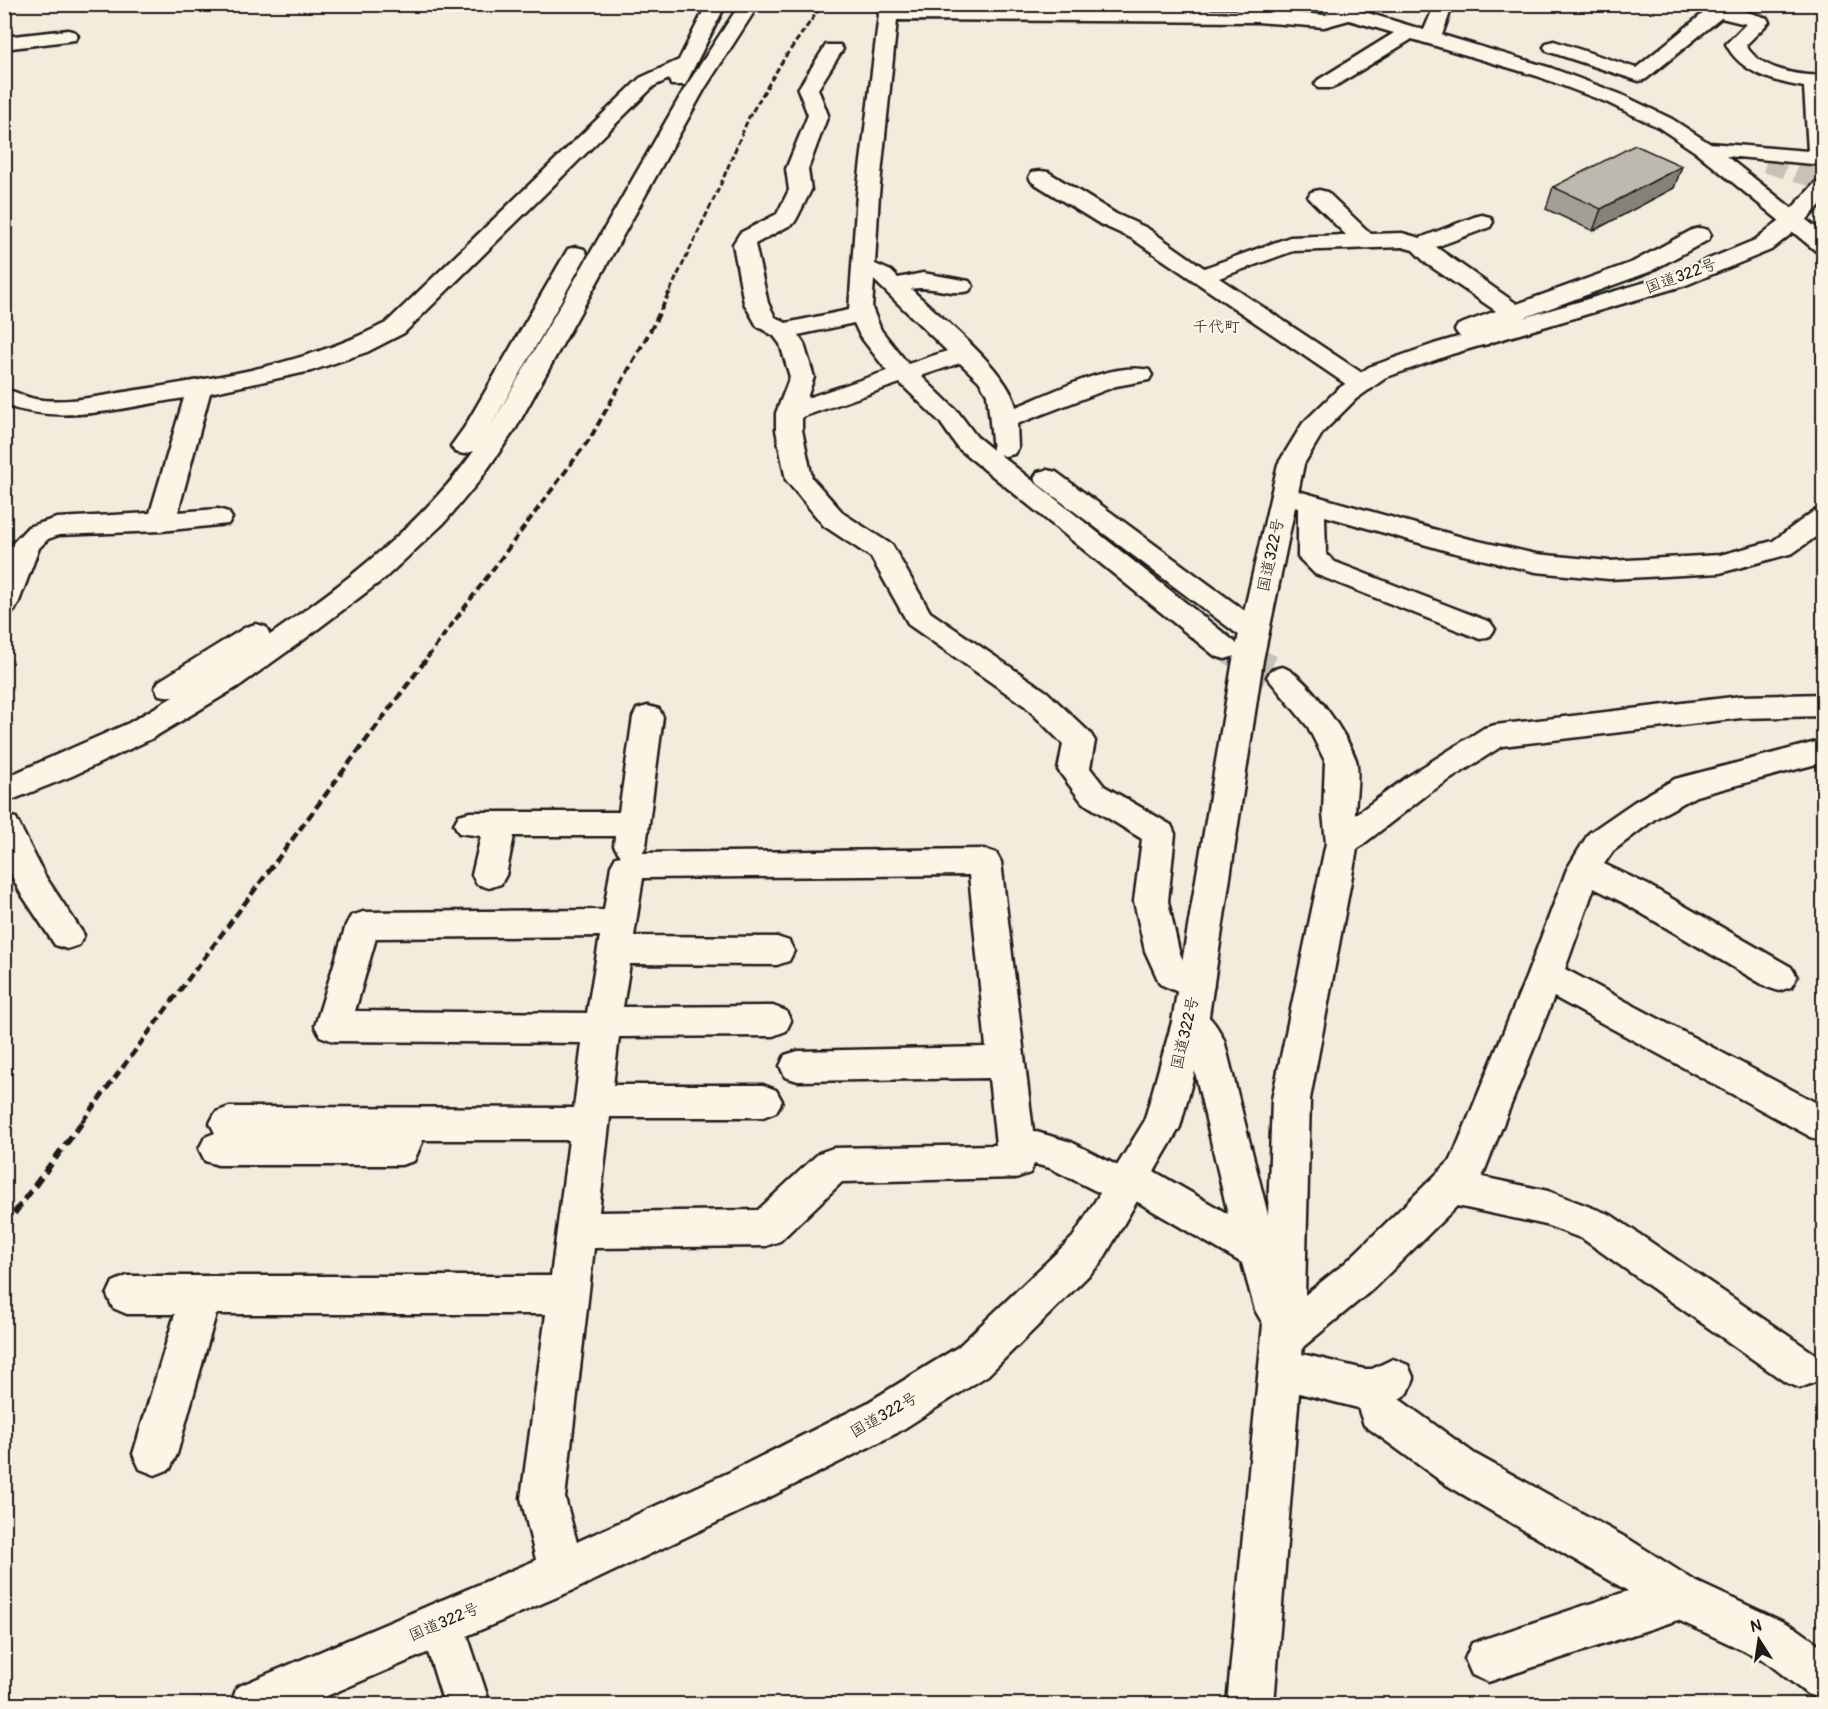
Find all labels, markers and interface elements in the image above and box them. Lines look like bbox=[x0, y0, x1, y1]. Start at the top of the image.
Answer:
street label: 国道322号 bbox=[1642, 254, 1720, 298]
district label: 千代町 bbox=[1192, 317, 1240, 337]
street label: 国道322号 bbox=[1253, 516, 1289, 594]
street label: 国道322号 bbox=[1167, 994, 1203, 1072]
street label: 国道322号 bbox=[847, 1388, 921, 1442]
street label: 国道322号 bbox=[406, 1598, 482, 1646]
north arrow bbox=[1729, 1610, 1789, 1670]
text: N bbox=[1749, 1615, 1764, 1637]

